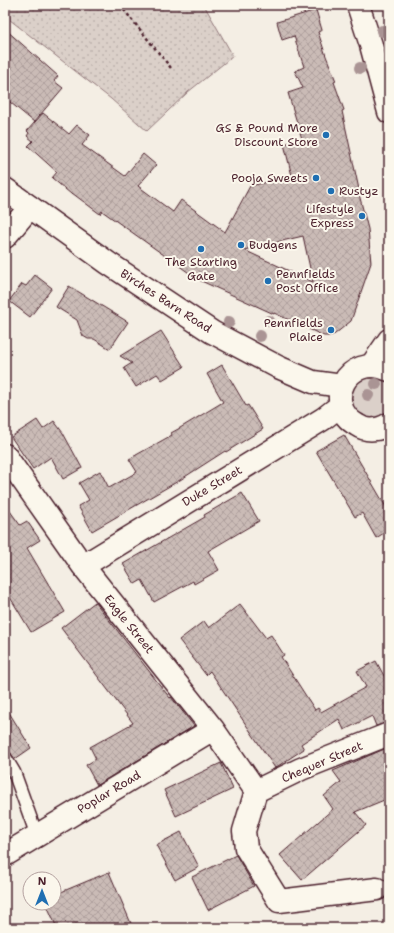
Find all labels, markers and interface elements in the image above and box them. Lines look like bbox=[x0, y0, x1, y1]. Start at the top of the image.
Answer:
place label: GS £ Pound More Discount Store bbox=[216, 120, 318, 150]
marker: GS £ Pound More Discount Store bbox=[321, 130, 331, 140]
place label: Pooja Sweets bbox=[231, 170, 308, 186]
marker: Pooja Sweets bbox=[311, 173, 321, 183]
place label: Rustyz bbox=[339, 183, 378, 199]
marker: Rustyz bbox=[326, 186, 336, 196]
place label: Lifestyle Express bbox=[306, 201, 354, 231]
marker: Lifestyle Express bbox=[357, 211, 367, 221]
place label: Budgens bbox=[249, 237, 298, 253]
marker: Budgens bbox=[236, 240, 246, 250]
marker: The Starting Gate bbox=[196, 244, 206, 254]
place label: The Starting Gate bbox=[165, 254, 237, 284]
street label: Birches Barn Road bbox=[117, 265, 215, 337]
place label: Pennfields Post Office bbox=[276, 266, 339, 296]
marker: Pennfields Post Office bbox=[263, 276, 273, 286]
place label: Pennfields Plaice bbox=[264, 315, 323, 345]
marker: Pennfields Plaice bbox=[326, 325, 336, 335]
street label: Duke Street bbox=[179, 462, 245, 510]
street label: Eagle Street bbox=[100, 591, 158, 657]
street label: Chequer Street bbox=[279, 738, 365, 786]
street label: Poplar Road bbox=[74, 767, 144, 817]
north arrow bbox=[22, 871, 62, 911]
text: N bbox=[38, 874, 47, 889]

